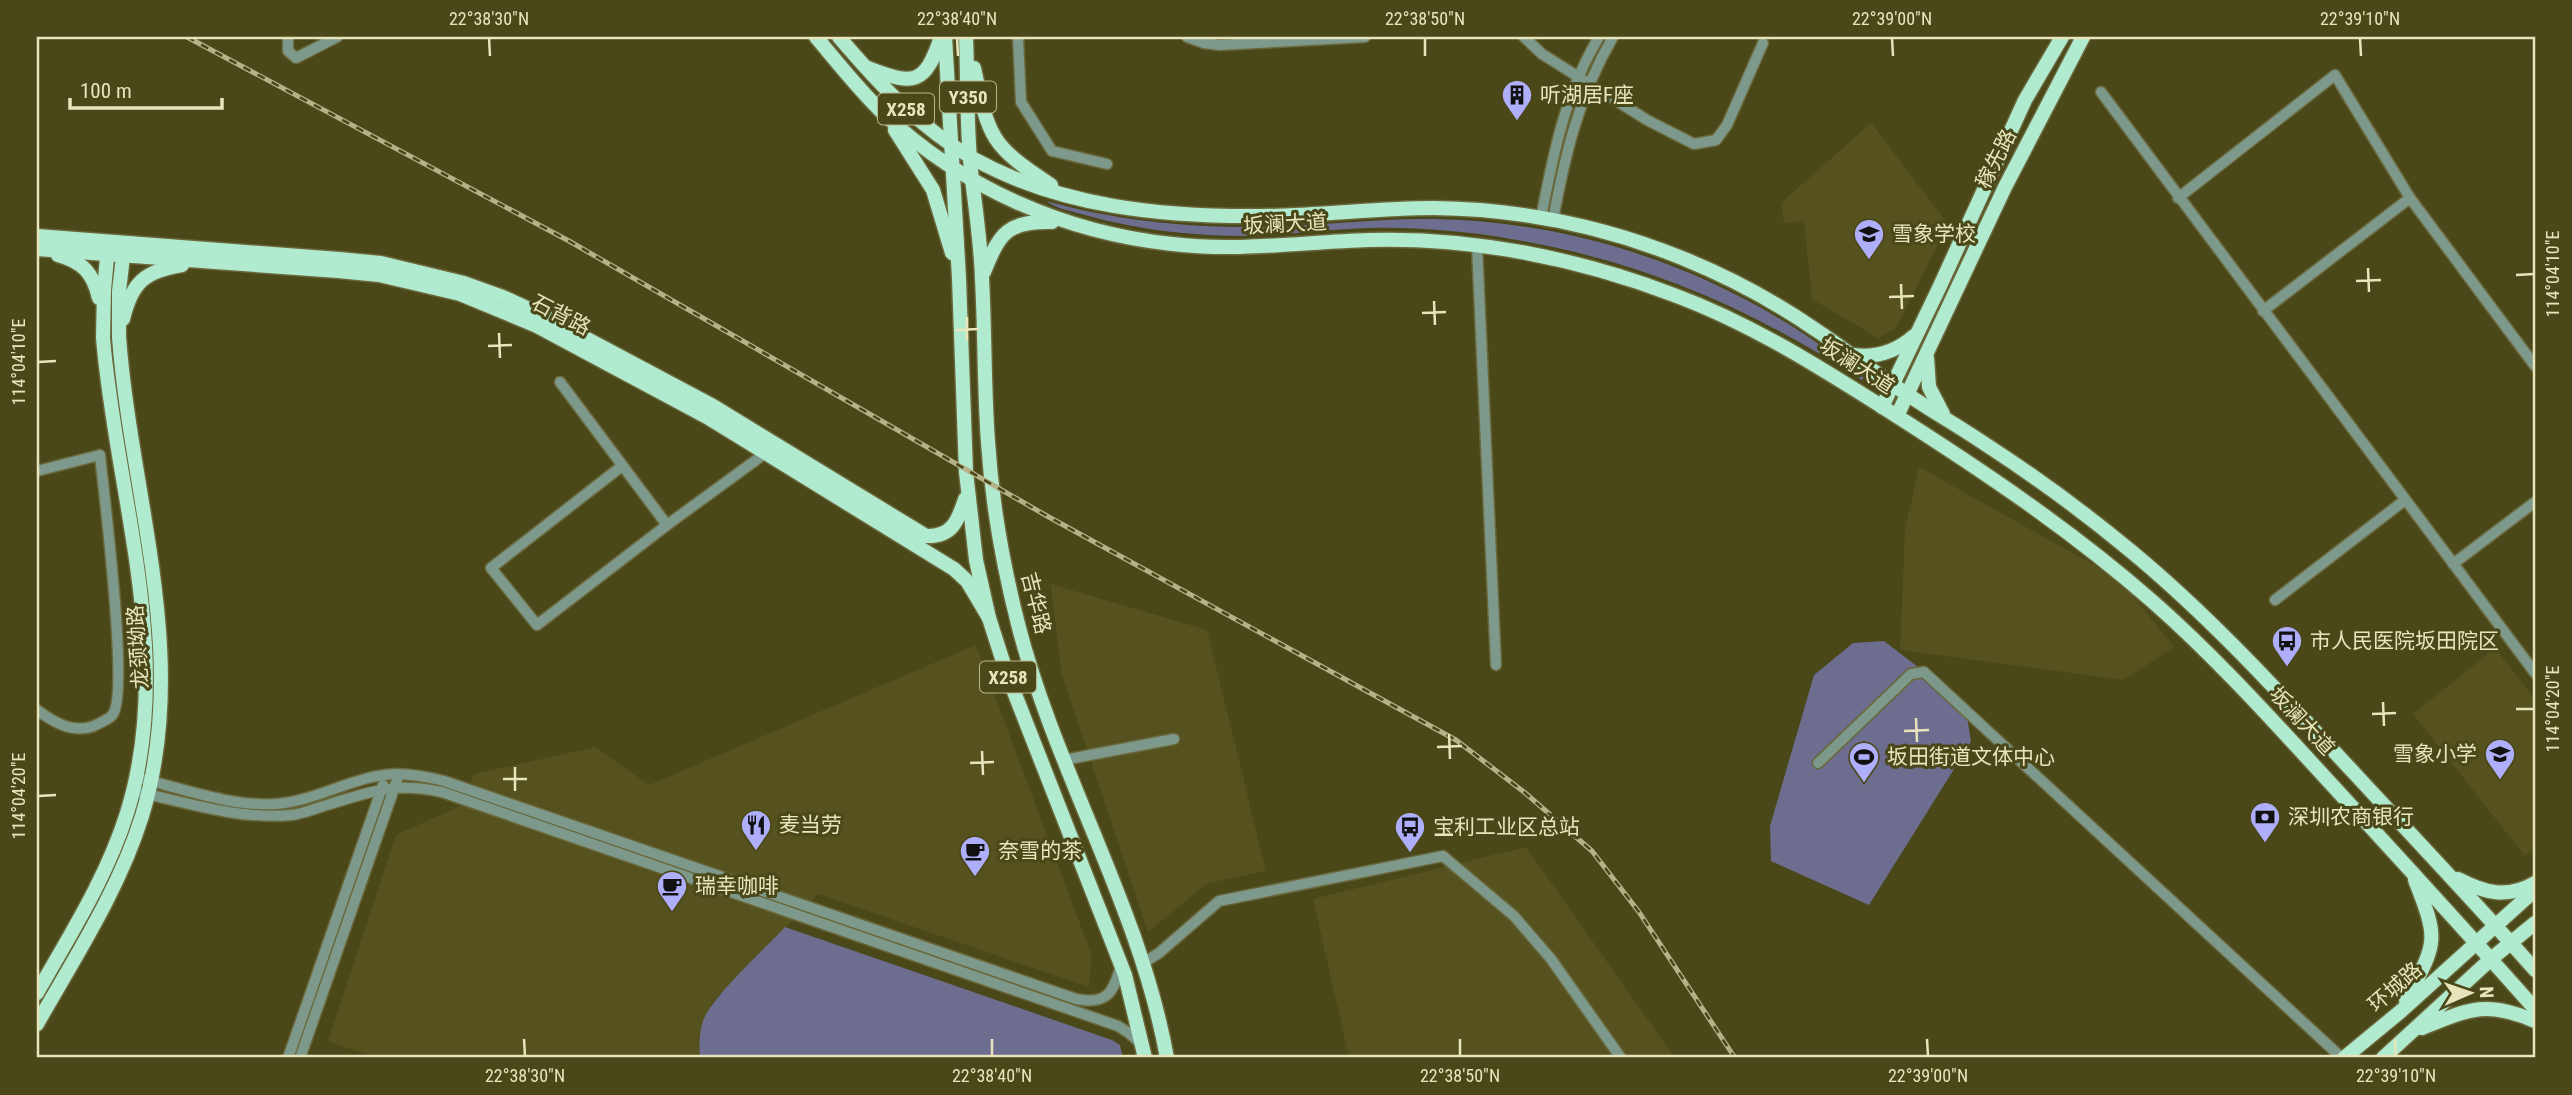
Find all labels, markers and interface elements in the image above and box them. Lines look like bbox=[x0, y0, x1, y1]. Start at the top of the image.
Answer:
text: 22°38'30"N bbox=[449, 8, 529, 29]
text: 22°38'40"N bbox=[917, 8, 997, 29]
text: 22°38'50"N bbox=[1385, 8, 1465, 29]
text: 22°39'00"N bbox=[1852, 8, 1932, 29]
text: 22°39'10"N bbox=[2320, 8, 2400, 29]
scale bar bbox=[70, 66, 222, 110]
building icon: 听湖居F座 bbox=[1500, 78, 1534, 122]
text: 100 m bbox=[80, 79, 132, 103]
road number: Y350 bbox=[940, 82, 996, 113]
place label: 听湖居F座 bbox=[1540, 83, 1634, 107]
road number: X258 bbox=[878, 94, 934, 124]
street label: 稼先路 bbox=[1971, 125, 2021, 193]
street label: 坂澜大道 bbox=[1242, 210, 1328, 238]
school or university icon: 雪象学校 bbox=[1852, 217, 1886, 261]
place label: 雪象学校 bbox=[1892, 222, 1976, 246]
text: 114°04'10"E bbox=[2542, 231, 2563, 317]
street label: 石背路 bbox=[527, 290, 595, 340]
text: 114°04'10"E bbox=[8, 319, 29, 405]
street label: 坂澜大道 bbox=[1815, 333, 1899, 399]
street label: 吉华路 bbox=[1017, 570, 1055, 636]
street label: 龙颈坳路 bbox=[123, 604, 153, 690]
bus stop icon: 市人民医院坂田院区 bbox=[2270, 624, 2304, 668]
place label: 市人民医院坂田院区 bbox=[2310, 629, 2499, 653]
road number: X258 bbox=[980, 662, 1036, 692]
text: 114°04'20"E bbox=[2542, 666, 2563, 752]
street label: 坂澜大道 bbox=[2265, 682, 2339, 760]
school or university icon: 雪象小学 bbox=[2483, 737, 2517, 781]
sports icon: 坂田街道文体中心 bbox=[1847, 740, 1881, 784]
place label: 雪象小学 bbox=[2393, 742, 2477, 766]
place label: 坂田街道文体中心 bbox=[1887, 745, 2055, 769]
text: 114°04'20"E bbox=[8, 753, 29, 839]
bank icon: 深圳农商银行 bbox=[2248, 800, 2282, 844]
place label: 深圳农商银行 bbox=[2288, 805, 2414, 829]
restaurant icon: 麦当劳 bbox=[739, 808, 773, 852]
bus stop icon: 宝利工业区总站 bbox=[1393, 810, 1427, 854]
place label: 麦当劳 bbox=[779, 813, 842, 837]
place label: 宝利工业区总站 bbox=[1433, 815, 1580, 839]
cafe icon: 奈雪的茶 bbox=[958, 834, 992, 878]
place label: 奈雪的茶 bbox=[998, 839, 1082, 863]
cafe icon: 瑞幸咖啡 bbox=[655, 869, 689, 913]
place label: 瑞幸咖啡 bbox=[695, 874, 779, 898]
street label: 环城路 bbox=[2363, 957, 2427, 1017]
north arrow bbox=[2436, 958, 2506, 1028]
text: N bbox=[2475, 986, 2498, 999]
text: 22°38'30"N bbox=[485, 1065, 565, 1086]
text: 22°38'40"N bbox=[952, 1065, 1032, 1086]
text: 22°38'50"N bbox=[1420, 1065, 1500, 1086]
text: 22°39'00"N bbox=[1888, 1065, 1968, 1086]
text: 22°39'10"N bbox=[2356, 1065, 2436, 1086]

